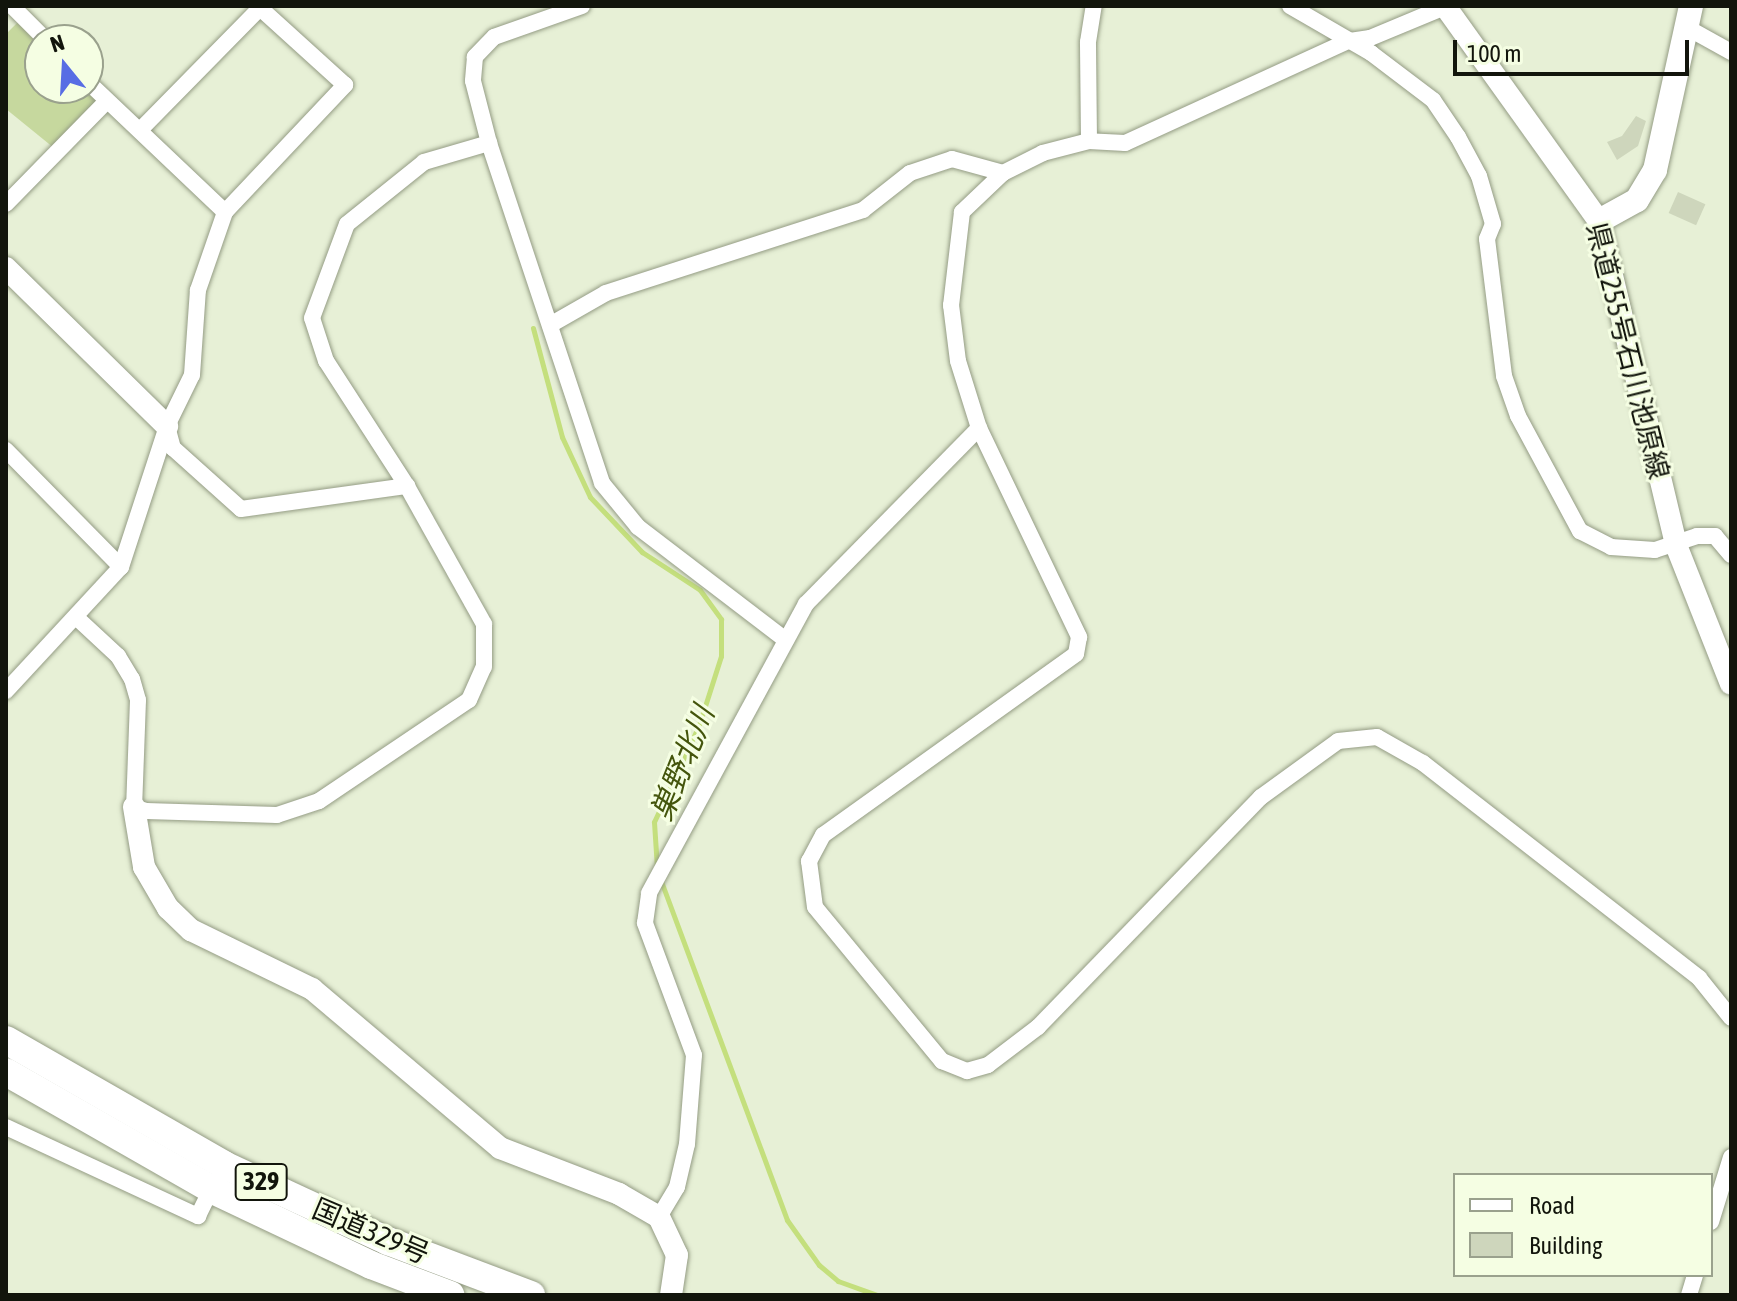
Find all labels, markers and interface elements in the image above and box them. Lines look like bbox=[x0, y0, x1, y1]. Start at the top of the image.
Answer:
north arrow bbox=[24, 24, 104, 104]
scale bar bbox=[1457, 24, 1693, 74]
text: N bbox=[47, 29, 67, 57]
text: 100 m bbox=[1467, 40, 1521, 67]
street label: 県道255号石川池原線 bbox=[1580, 219, 1676, 483]
water label: 巣野北川 bbox=[643, 701, 721, 825]
road number: 329 bbox=[233, 1160, 289, 1204]
legend bbox=[1453, 1173, 1713, 1277]
street label: 国道329号 bbox=[308, 1191, 434, 1271]
text: Road bbox=[1529, 1192, 1575, 1219]
text: Building bbox=[1529, 1232, 1602, 1259]

